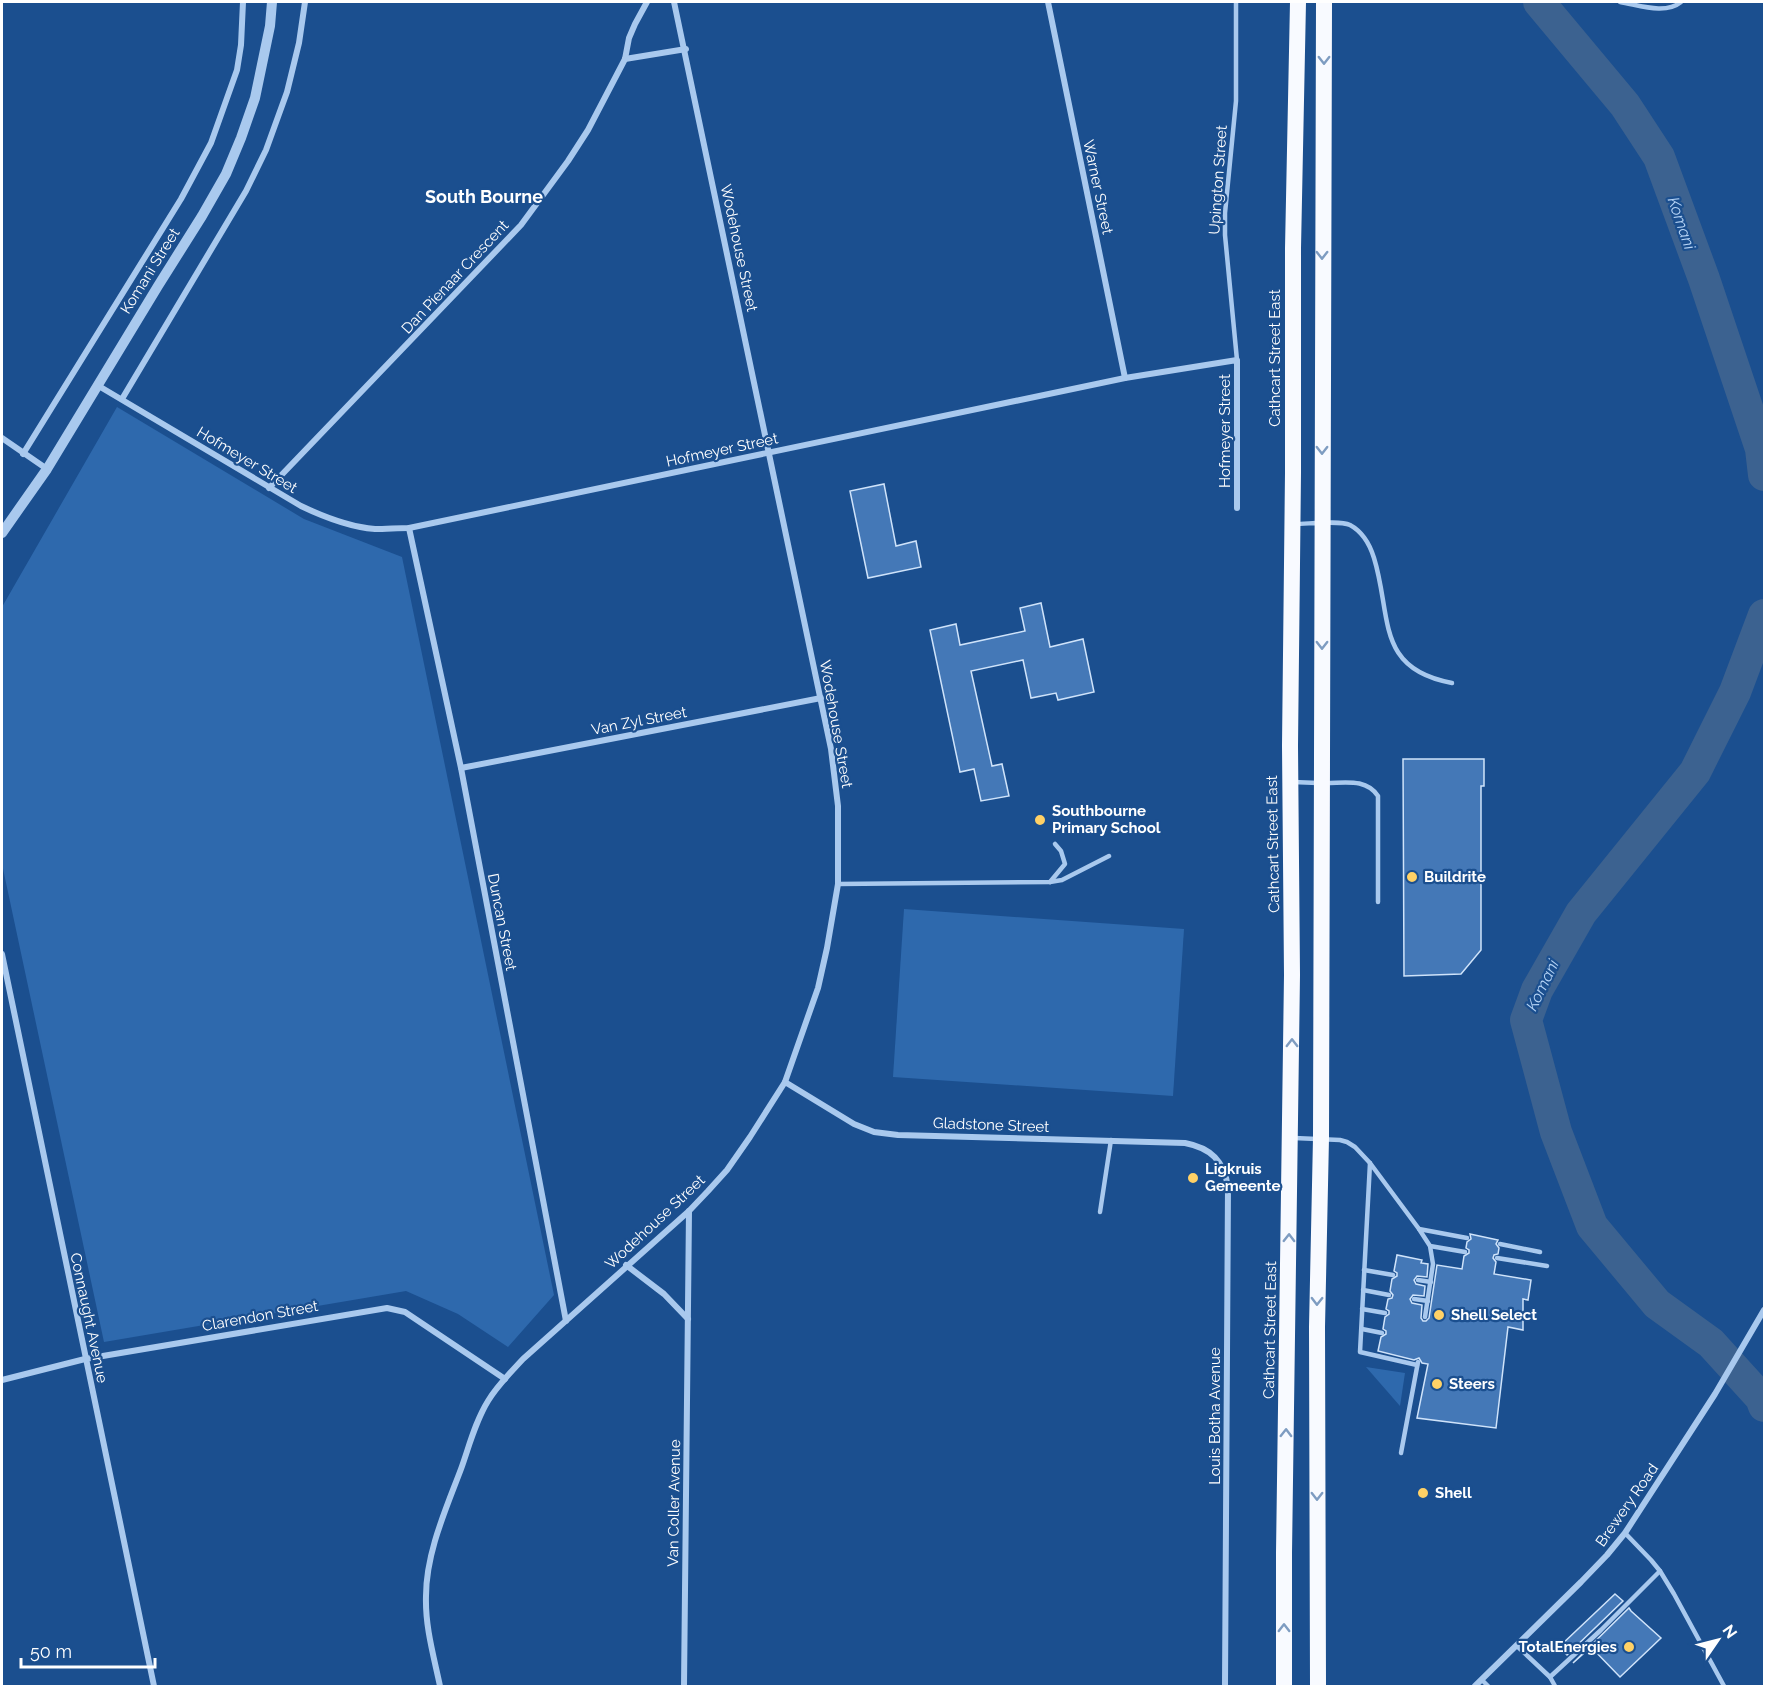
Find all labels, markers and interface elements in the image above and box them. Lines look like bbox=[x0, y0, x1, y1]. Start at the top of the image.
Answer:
one-way arrow bbox=[1318, 55, 1330, 64]
street label: Upington Street bbox=[1205, 125, 1231, 235]
street label: Warner Street bbox=[1079, 138, 1117, 236]
street label: Wodehouse Street bbox=[717, 183, 761, 313]
district label: South Bourne bbox=[425, 186, 543, 207]
water label: Komani bbox=[1664, 194, 1700, 253]
street label: Dan Pienaar Crescent bbox=[398, 216, 512, 338]
street label: Komani Street bbox=[117, 225, 183, 317]
one-way arrow bbox=[1316, 250, 1328, 259]
street label: Cathcart Street East bbox=[1266, 289, 1284, 427]
street label: Hofmeyer Street bbox=[1216, 374, 1234, 488]
street label: Hofmeyer Street bbox=[193, 423, 301, 497]
street label: Hofmeyer Street bbox=[664, 429, 780, 471]
one-way arrow bbox=[1316, 445, 1328, 454]
one-way arrow bbox=[1316, 640, 1328, 649]
street label: Wodehouse Street bbox=[816, 659, 856, 789]
street label: Van Zyl Street bbox=[590, 703, 688, 739]
street label: Cathcart Street East bbox=[1263, 775, 1283, 913]
place label: Southbourne Primary School bbox=[1052, 802, 1161, 837]
marker: Southbourne Primary School bbox=[1033, 813, 1047, 827]
place label: Buildrite bbox=[1424, 868, 1486, 886]
marker: Buildrite bbox=[1405, 870, 1419, 884]
street label: Duncan Street bbox=[484, 872, 520, 972]
water label: Komani bbox=[1522, 956, 1563, 1014]
one-way arrow bbox=[1286, 1039, 1298, 1048]
street label: Gladstone Street bbox=[933, 1114, 1049, 1136]
place label: Ligkruis Gemeente bbox=[1205, 1160, 1280, 1195]
street label: Wodehouse Street bbox=[601, 1171, 709, 1273]
marker: Ligkruis Gemeente bbox=[1186, 1171, 1200, 1185]
one-way arrow bbox=[1283, 1234, 1295, 1243]
street label: Connaught Avenue bbox=[66, 1251, 112, 1385]
street label: Cathcart Street East bbox=[1260, 1261, 1280, 1399]
street label: Clarendon Street bbox=[201, 1297, 319, 1335]
one-way arrow bbox=[1311, 1297, 1324, 1306]
place label: Shell Select bbox=[1451, 1306, 1537, 1324]
marker: Shell Select bbox=[1432, 1308, 1446, 1322]
street label: Louis Botha Avenue bbox=[1206, 1347, 1224, 1485]
place label: Steers bbox=[1449, 1375, 1495, 1393]
marker: Steers bbox=[1430, 1377, 1444, 1391]
one-way arrow bbox=[1280, 1429, 1292, 1438]
street label: Van Coller Avenue bbox=[664, 1439, 684, 1567]
street label: Brewery Road bbox=[1592, 1460, 1662, 1550]
place label: Shell bbox=[1435, 1484, 1472, 1502]
marker: Shell bbox=[1416, 1486, 1430, 1500]
one-way arrow bbox=[1311, 1492, 1323, 1501]
north arrow bbox=[1688, 1610, 1748, 1670]
text: N bbox=[1719, 1621, 1741, 1642]
one-way arrow bbox=[1278, 1624, 1290, 1633]
scale bar bbox=[21, 1631, 154, 1669]
place label: TotalEnergies bbox=[1519, 1638, 1617, 1656]
marker: TotalEnergies bbox=[1622, 1640, 1636, 1654]
text: 50 m bbox=[30, 1641, 72, 1662]

